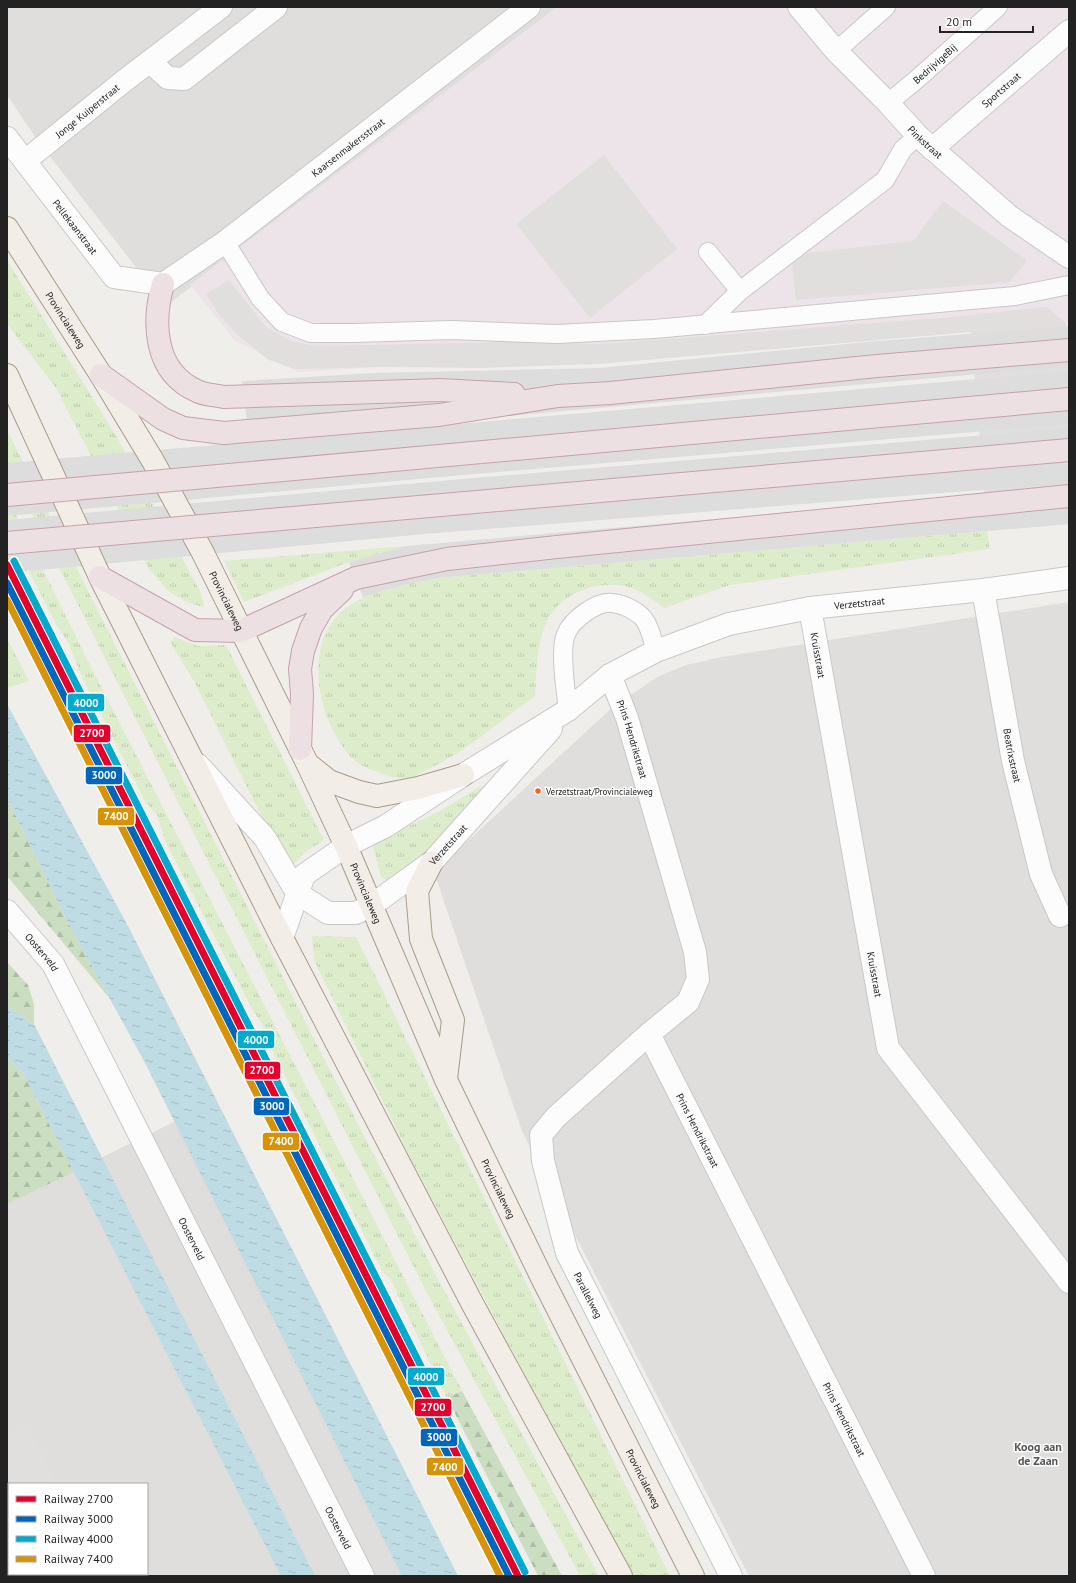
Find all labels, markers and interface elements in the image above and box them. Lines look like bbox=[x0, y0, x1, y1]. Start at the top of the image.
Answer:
scale bar bbox=[940, 8, 1033, 34]
text: 20 m bbox=[946, 14, 972, 29]
street label: BedrijvigeBij bbox=[910, 41, 959, 87]
street label: Sportstraat bbox=[979, 69, 1024, 110]
street label: Jonge Kuiperstraat bbox=[52, 81, 123, 142]
street label: Kaarsenmakersstraat bbox=[309, 115, 388, 180]
street label: Pinkstraat bbox=[905, 123, 946, 162]
street label: Pellekaanstraat bbox=[50, 197, 101, 258]
street label: Provincialeweg bbox=[42, 289, 88, 351]
street label: Provincialeweg bbox=[206, 569, 246, 633]
street label: Verzetstraat bbox=[833, 594, 886, 613]
street label: Kruisstraat bbox=[807, 632, 828, 680]
line badge: 4000 bbox=[67, 693, 105, 712]
text: 4000 bbox=[74, 696, 98, 710]
street label: Prins Hendrikstraat bbox=[613, 698, 650, 781]
line badge: 2700 bbox=[73, 724, 111, 743]
text: 2700 bbox=[80, 726, 104, 740]
street label: Beatrixstraat bbox=[1000, 727, 1024, 784]
line badge: 3000 bbox=[85, 766, 123, 785]
text: 3000 bbox=[92, 768, 116, 782]
marker: Verzetstraat/Provincialeweg bbox=[533, 786, 543, 796]
place label: Verzetstraat/Provincialeweg bbox=[545, 786, 653, 797]
line badge: 7400 bbox=[97, 807, 135, 826]
text: 7400 bbox=[104, 809, 128, 823]
street label: Verzetstraat bbox=[426, 821, 470, 869]
street label: Provincialeweg bbox=[347, 861, 384, 926]
street label: Oosterveld bbox=[22, 930, 62, 973]
street label: Kruisstraat bbox=[864, 951, 885, 999]
line badge: 4000 bbox=[237, 1030, 275, 1049]
text: 4000 bbox=[244, 1033, 268, 1047]
line badge: 2700 bbox=[244, 1061, 281, 1080]
text: 2700 bbox=[250, 1063, 274, 1077]
street label: Prins Hendrikstraat bbox=[673, 1091, 722, 1170]
line badge: 3000 bbox=[253, 1097, 290, 1116]
text: 3000 bbox=[260, 1099, 284, 1113]
line badge: 7400 bbox=[262, 1132, 300, 1151]
text: 7400 bbox=[269, 1134, 293, 1148]
street label: Provincialeweg bbox=[478, 1157, 518, 1221]
street label: Oosterveld bbox=[175, 1215, 208, 1262]
street label: Parallelweg bbox=[571, 1270, 605, 1321]
line badge: 4000 bbox=[407, 1367, 445, 1386]
text: 4000 bbox=[414, 1370, 438, 1384]
street label: Prins Hendrikstraat bbox=[820, 1380, 869, 1459]
line badge: 2700 bbox=[414, 1398, 452, 1417]
text: 2700 bbox=[421, 1400, 445, 1414]
line badge: 3000 bbox=[420, 1428, 458, 1447]
text: 3000 bbox=[427, 1430, 451, 1444]
district label: Koog aan de Zaan bbox=[1014, 1439, 1062, 1468]
street label: Provincialeweg bbox=[623, 1447, 664, 1510]
line badge: 7400 bbox=[426, 1457, 464, 1476]
text: 7400 bbox=[433, 1460, 457, 1474]
legend bbox=[8, 1483, 148, 1575]
text: Railway 2700 bbox=[44, 1491, 113, 1506]
street label: Oosterveld bbox=[322, 1504, 354, 1551]
text: Railway 3000 bbox=[44, 1511, 113, 1526]
text: Railway 4000 bbox=[44, 1531, 113, 1546]
text: Railway 7400 bbox=[44, 1551, 113, 1566]

